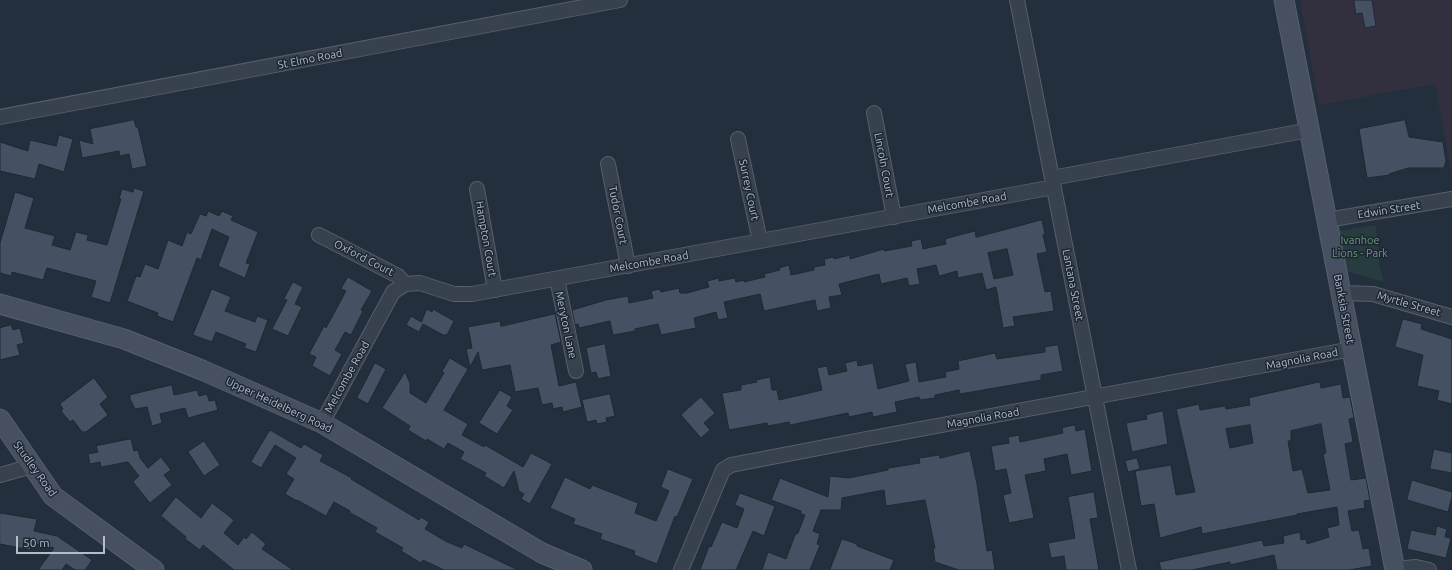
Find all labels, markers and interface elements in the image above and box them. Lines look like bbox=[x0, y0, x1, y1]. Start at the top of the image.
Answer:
street label: St Elmo Road bbox=[277, 46, 343, 72]
street label: Lincoln Court bbox=[871, 131, 897, 199]
street label: Surrey Court bbox=[736, 158, 762, 222]
street label: Tudor Court bbox=[606, 184, 630, 246]
street label: Melcombe Road bbox=[927, 190, 1007, 216]
street label: Edwin Street bbox=[1357, 199, 1421, 221]
street label: Hampton Court bbox=[473, 200, 499, 278]
park label: Ivanhoe Lions - Park bbox=[1332, 233, 1388, 259]
street label: Oxford Court bbox=[332, 237, 396, 279]
street label: Lantana Street bbox=[1060, 248, 1086, 322]
street label: Melcombe Road bbox=[609, 249, 689, 275]
street label: Banksia Street bbox=[1331, 273, 1357, 345]
street label: Myrtle Street bbox=[1376, 289, 1442, 319]
street label: Meryton Lane bbox=[552, 290, 580, 360]
street label: Melcombe Road bbox=[322, 339, 372, 415]
street label: Magnolia Road bbox=[1265, 346, 1339, 372]
street label: Upper Heidelberg Road bbox=[224, 375, 334, 435]
street label: Magnolia Road bbox=[946, 405, 1020, 431]
street label: Studley Road bbox=[11, 439, 59, 499]
scale bar bbox=[18, 528, 107, 554]
text: 50 m bbox=[23, 536, 50, 549]

